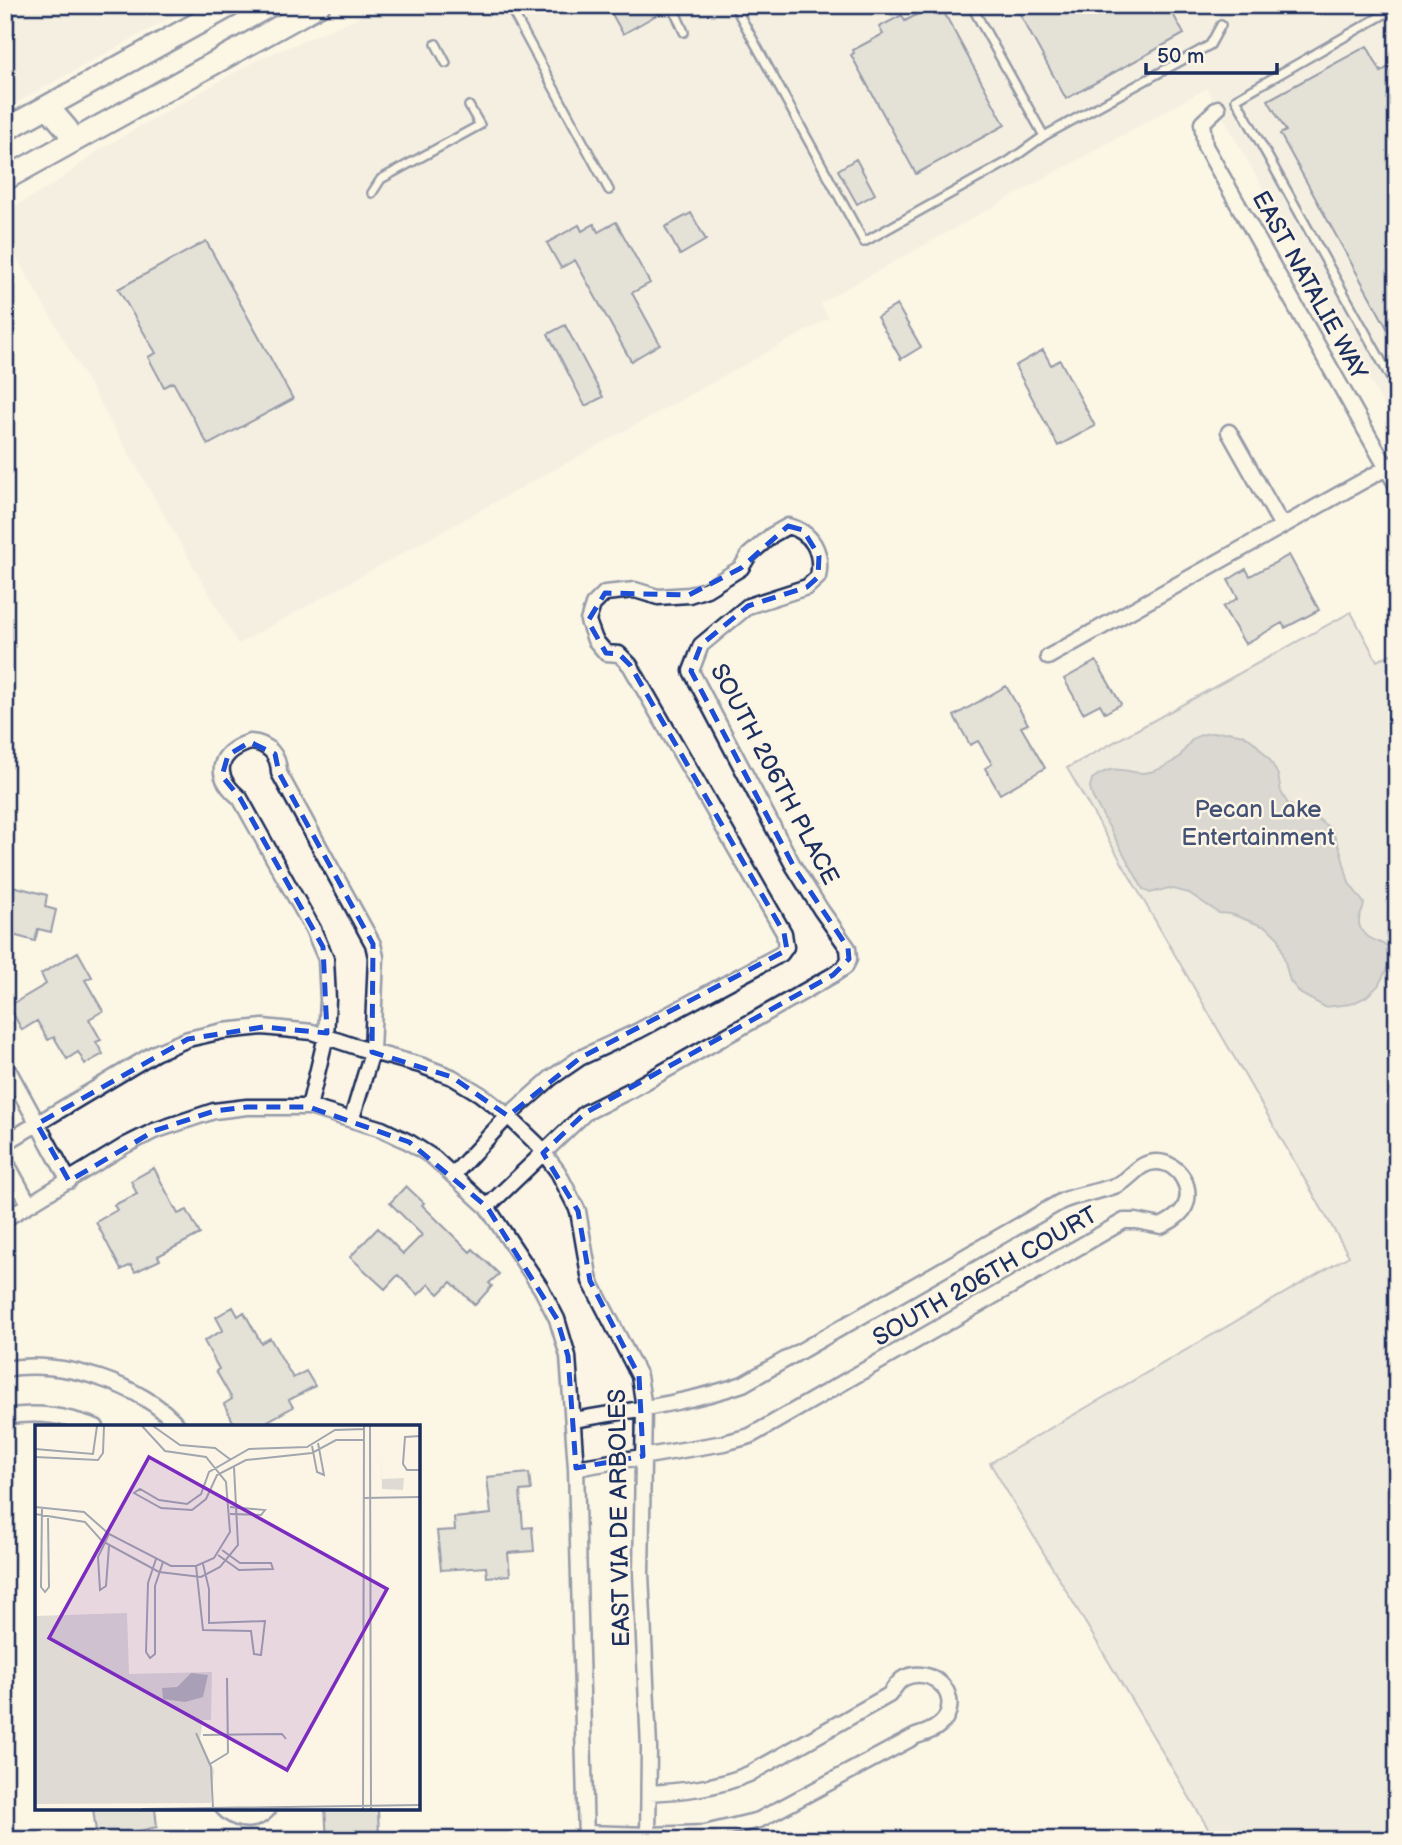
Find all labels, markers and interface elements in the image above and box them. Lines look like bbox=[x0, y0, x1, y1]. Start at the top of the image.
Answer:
scale bar bbox=[1146, 32, 1278, 76]
text: 50 m bbox=[1157, 44, 1204, 69]
street label: EAST NATALIE WAY bbox=[1246, 186, 1374, 386]
street label: SOUTH 206TH PLACE bbox=[704, 659, 845, 890]
park label: Pecan Lake Entertainment bbox=[1181, 795, 1335, 852]
street label: SOUTH 206TH COURT bbox=[868, 1200, 1103, 1353]
street label: EAST VIA DE ARBOLES bbox=[603, 1388, 636, 1648]
inset map bbox=[35, 1425, 420, 1810]

